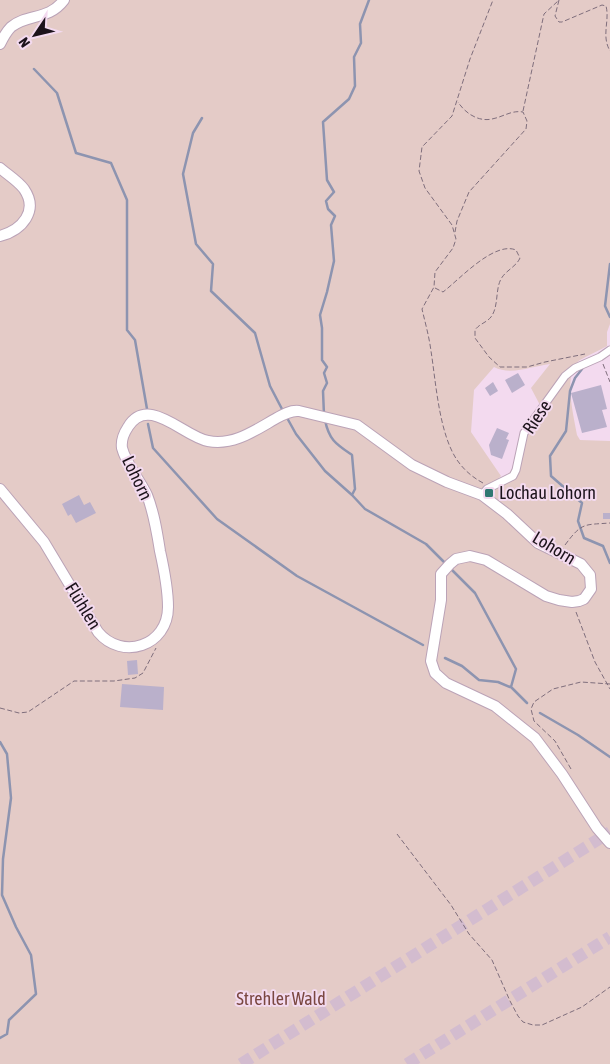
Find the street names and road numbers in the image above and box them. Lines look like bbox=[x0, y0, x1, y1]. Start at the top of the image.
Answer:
street label: Riese bbox=[518, 396, 555, 437]
street label: Lohorn bbox=[118, 452, 157, 503]
street label: Lohorn bbox=[529, 527, 580, 569]
street label: Flühlen bbox=[61, 579, 106, 633]

